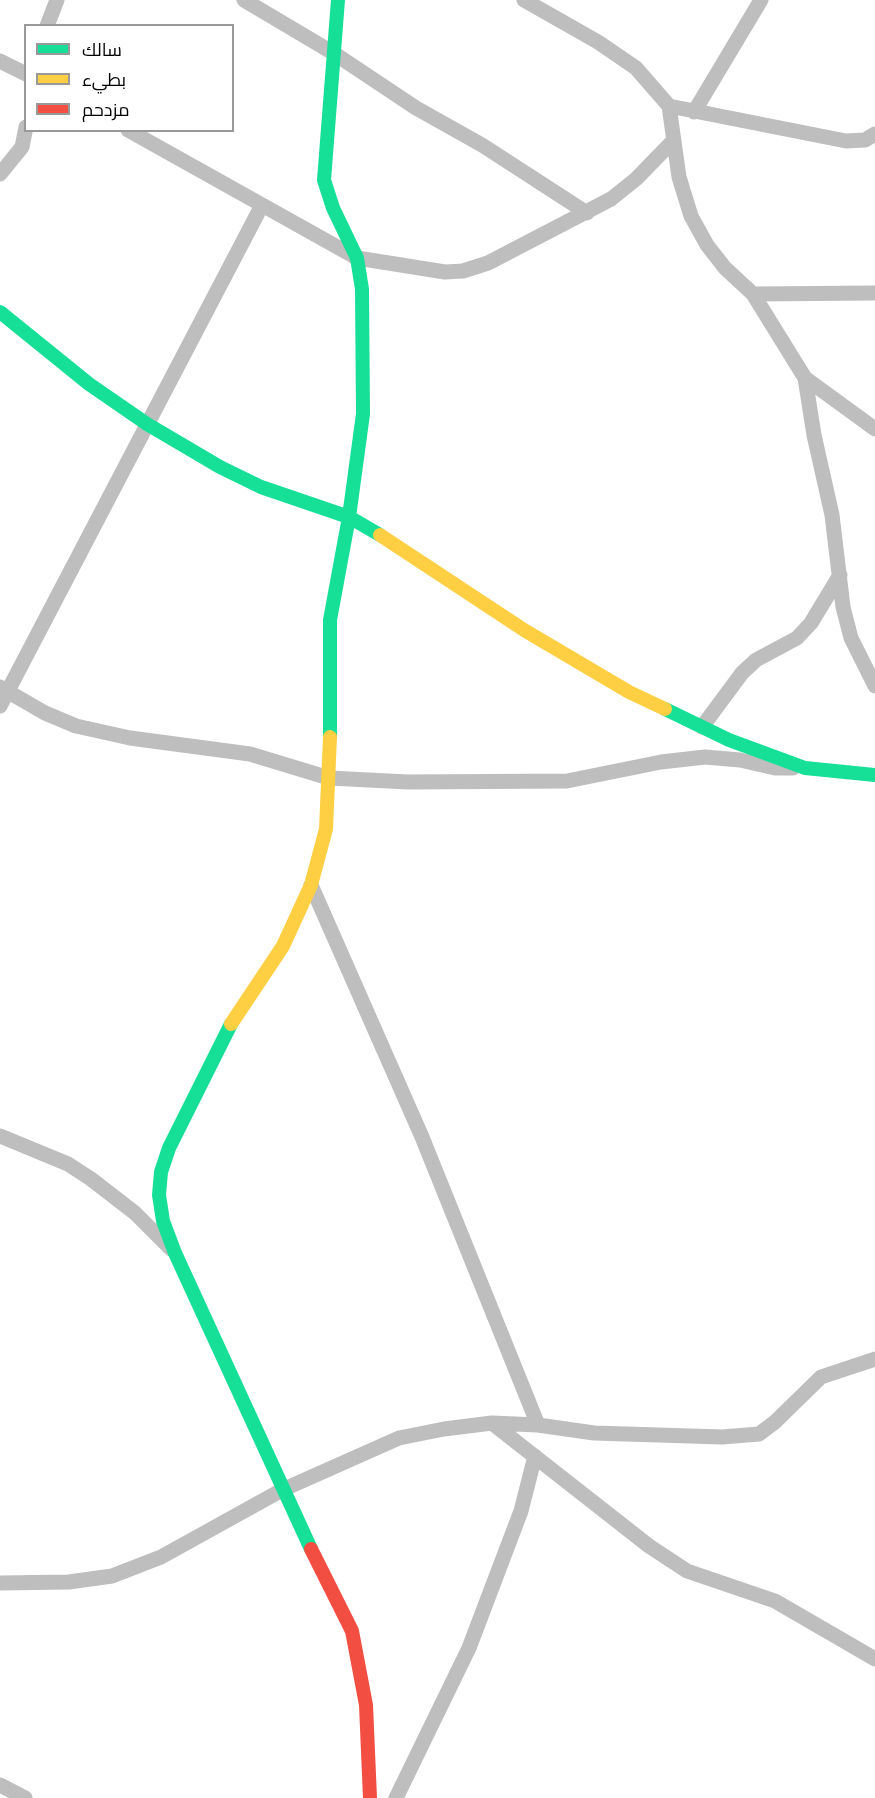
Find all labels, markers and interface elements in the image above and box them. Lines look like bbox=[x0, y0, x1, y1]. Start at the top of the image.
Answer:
legend bbox=[24, 24, 234, 132]
text: سالك bbox=[82, 36, 122, 63]
text: بطيء bbox=[82, 66, 126, 93]
text: مزدحم bbox=[82, 96, 130, 123]

